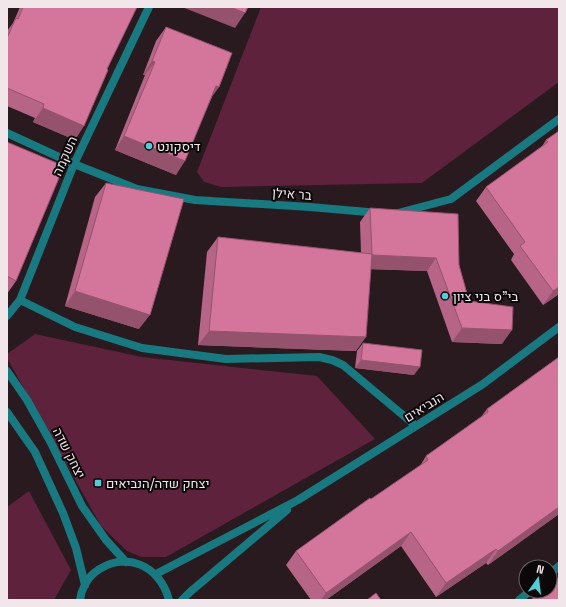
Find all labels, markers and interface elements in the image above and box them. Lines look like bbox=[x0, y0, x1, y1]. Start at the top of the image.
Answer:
street label: השקמה bbox=[49, 133, 81, 179]
place label: דיסקונט bbox=[157, 138, 201, 155]
marker: דיסקונט bbox=[144, 141, 154, 151]
street label: בר אילן bbox=[272, 184, 312, 204]
place label: בי"ס בני ציון bbox=[453, 288, 518, 305]
marker: בי"ס בני ציון bbox=[440, 291, 450, 301]
street label: הנביאים bbox=[401, 388, 447, 426]
street label: יצחק שדה bbox=[49, 425, 89, 481]
place label: יצחק שדה/הנביאים bbox=[106, 475, 210, 492]
marker: יצחק שדה/הנביאים bbox=[93, 478, 103, 488]
north arrow bbox=[518, 559, 558, 599]
text: N bbox=[535, 562, 546, 577]

